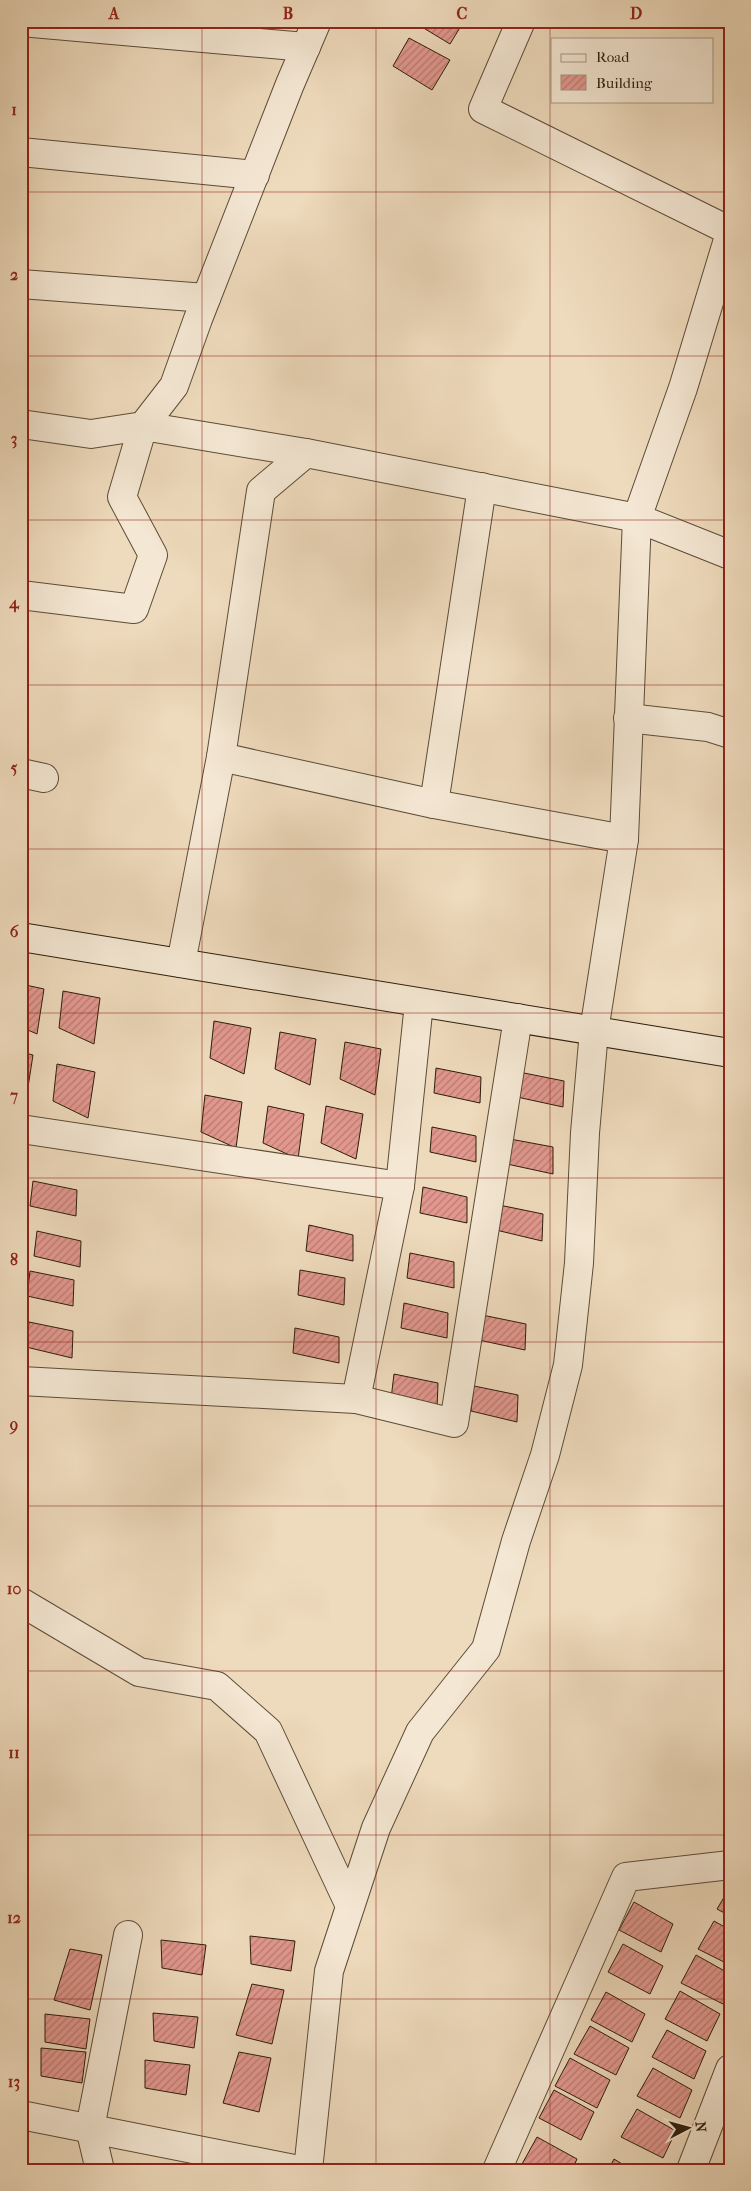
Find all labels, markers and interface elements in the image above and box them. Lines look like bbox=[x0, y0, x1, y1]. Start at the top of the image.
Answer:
text: A bbox=[108, 4, 120, 23]
text: B bbox=[283, 4, 293, 23]
text: C bbox=[457, 4, 468, 23]
text: D bbox=[630, 4, 642, 23]
legend bbox=[551, 38, 714, 102]
text: Road bbox=[596, 48, 630, 66]
text: Building bbox=[596, 74, 653, 92]
text: 1 bbox=[11, 100, 17, 119]
text: 2 bbox=[10, 265, 18, 284]
text: 3 bbox=[11, 429, 17, 449]
text: 4 bbox=[8, 593, 20, 613]
text: 5 bbox=[11, 758, 18, 777]
text: 6 bbox=[10, 922, 19, 941]
text: 7 bbox=[9, 1086, 18, 1105]
text: 8 bbox=[10, 1250, 18, 1269]
text: 9 bbox=[9, 1415, 18, 1435]
text: 10 bbox=[7, 1579, 21, 1598]
text: 11 bbox=[8, 1743, 20, 1762]
text: 12 bbox=[7, 1908, 21, 1927]
text: 13 bbox=[8, 2072, 20, 2092]
north arrow bbox=[664, 2104, 714, 2154]
text: N bbox=[691, 2121, 709, 2133]

